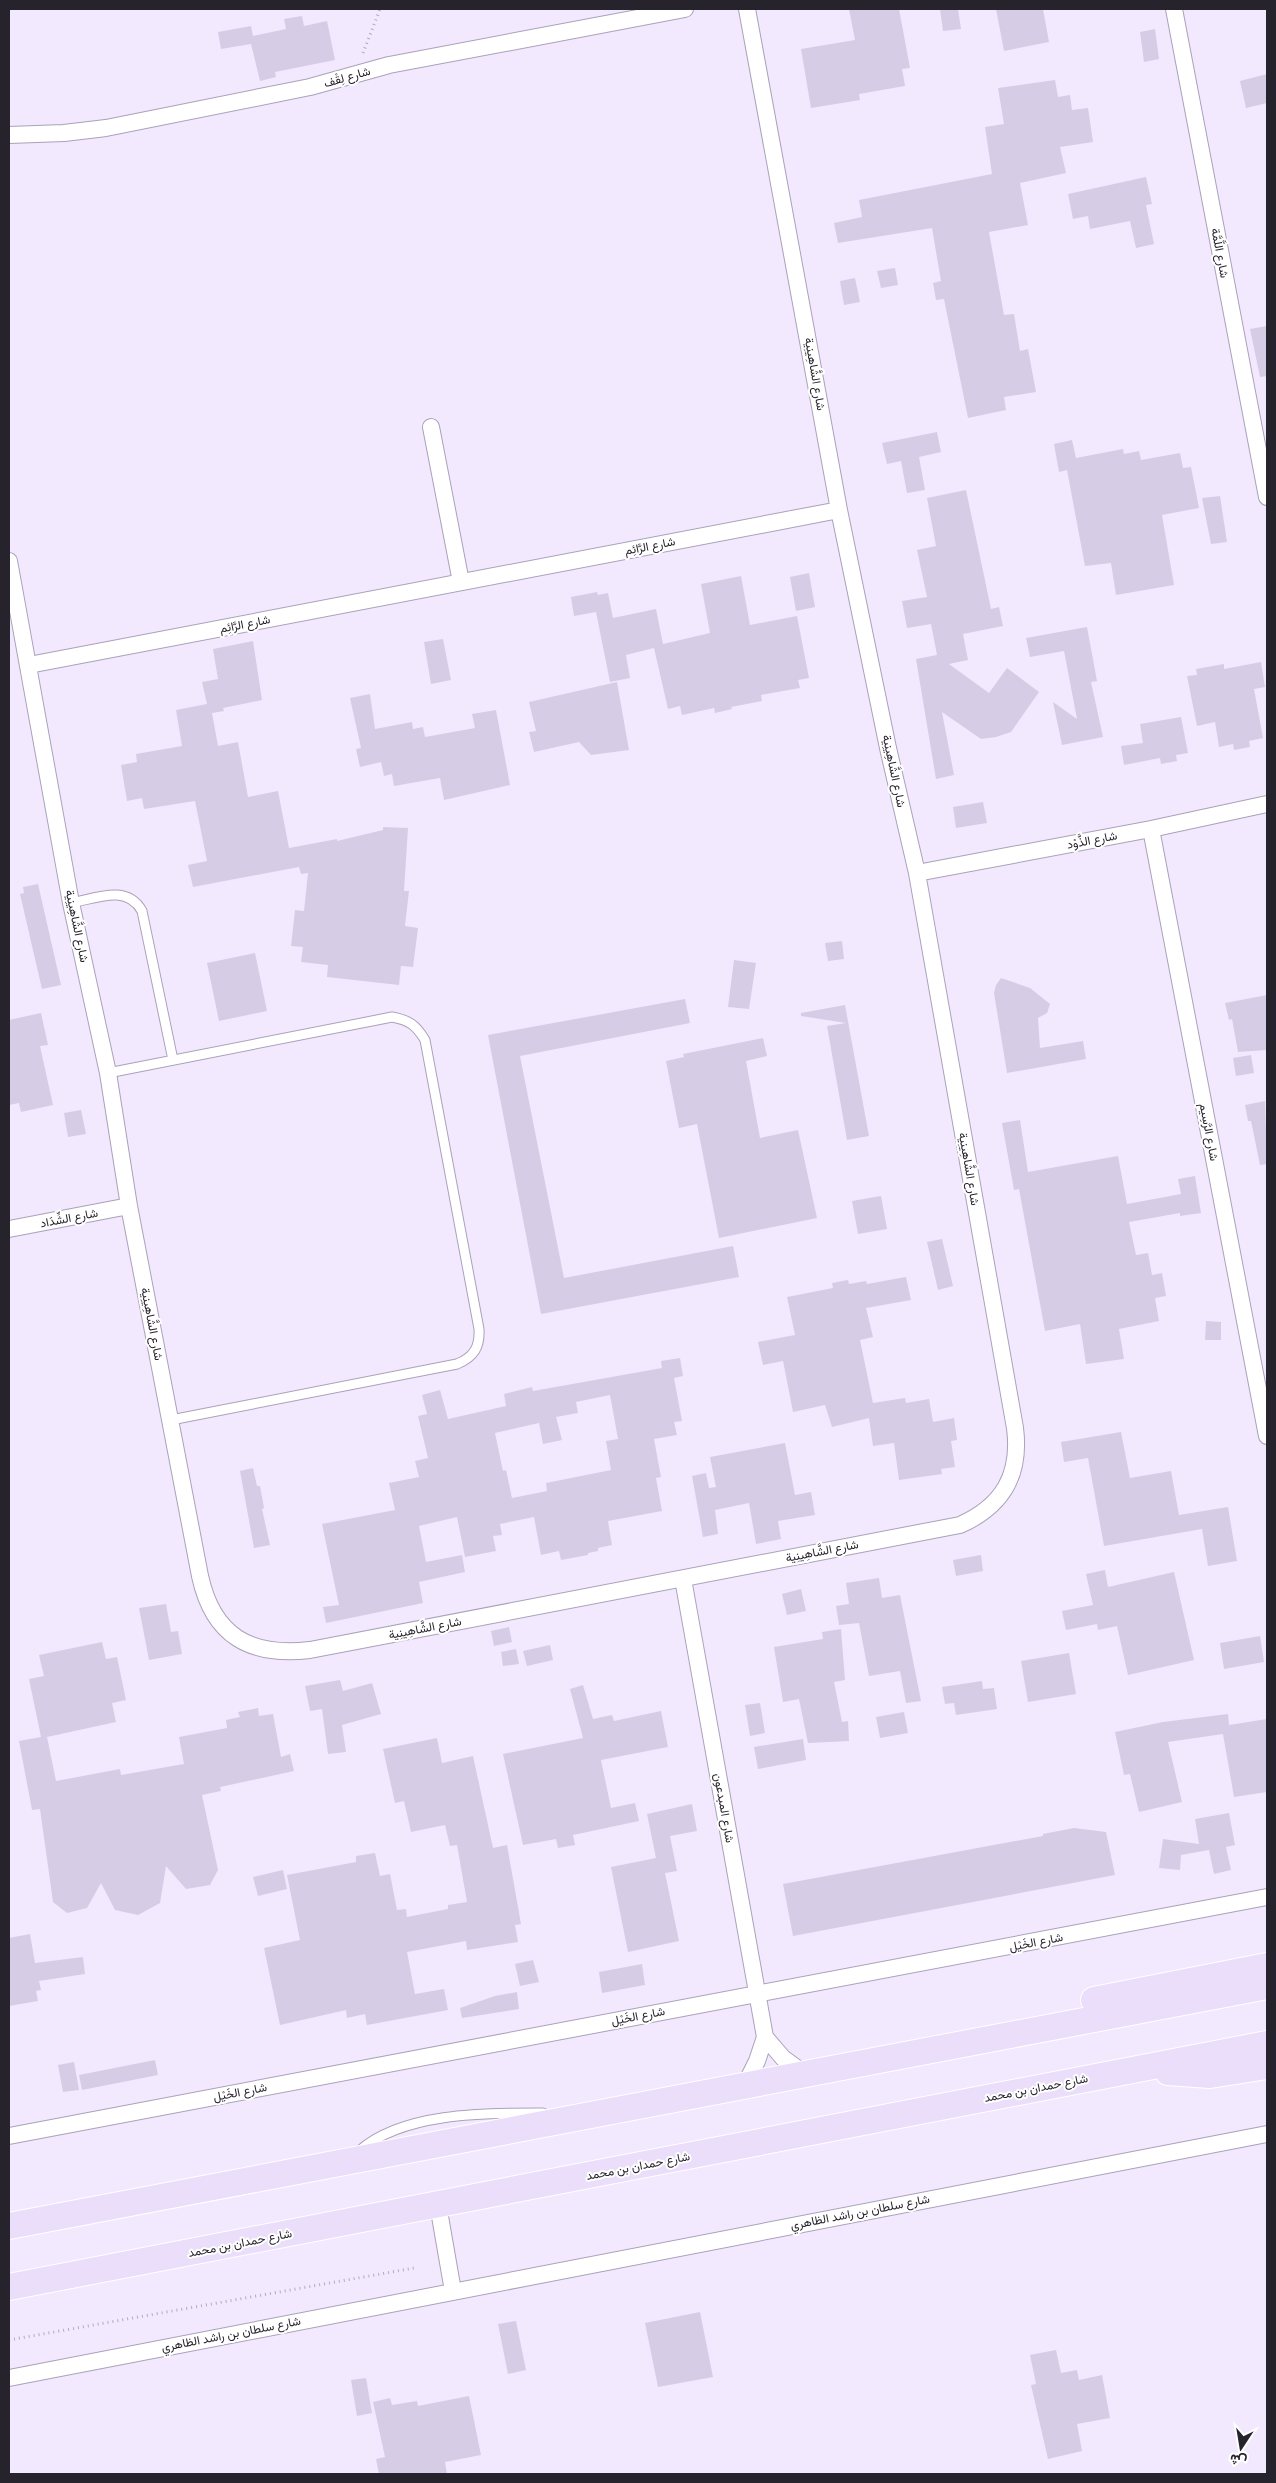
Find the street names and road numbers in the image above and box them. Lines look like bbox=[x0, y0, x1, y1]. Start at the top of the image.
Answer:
street label: شارع لِقْف bbox=[322, 63, 372, 92]
street label: شارع اللَّمَّة bbox=[1206, 227, 1234, 279]
street label: شارع الشَّاهِينِية bbox=[800, 336, 830, 412]
street label: شارع الرَّائِم bbox=[624, 534, 677, 560]
street label: شارع الرَّائِم bbox=[219, 612, 272, 638]
street label: شارع الشَّاهِينِية bbox=[878, 733, 910, 809]
street label: شارع الذَّوْد bbox=[1065, 826, 1119, 854]
street label: شارع الشَّاهِينِية bbox=[61, 888, 93, 964]
street label: شارع الرَّسِيم bbox=[1195, 1102, 1221, 1162]
street label: شارع الشَّاهِينِية bbox=[954, 1131, 984, 1207]
street label: شارع الشِّدَاد bbox=[39, 1204, 99, 1232]
street label: شارع الشَّاهِينِية bbox=[136, 1286, 168, 1362]
street label: شارع الشَّاهِينِية bbox=[784, 1535, 860, 1567]
street label: شارع الشَّاهِينِية bbox=[387, 1612, 463, 1644]
street label: شارع المبدعون bbox=[709, 1772, 737, 1844]
street label: شارع الخَيْل bbox=[1008, 1930, 1064, 1956]
street label: شارع الخَيْل bbox=[610, 2004, 666, 2030]
street label: شارع حمدان بن محمد bbox=[983, 2071, 1089, 2107]
street label: شارع الخَيْل bbox=[212, 2080, 268, 2106]
street label: شارع حمدان بن محمد bbox=[585, 2149, 691, 2185]
street label: شارع سلطان بن راشد الظاهري bbox=[789, 2192, 931, 2235]
street label: شارع حمدان بن محمد bbox=[187, 2226, 293, 2262]
street label: شارع سلطان بن راشد الظاهري bbox=[160, 2314, 302, 2357]

